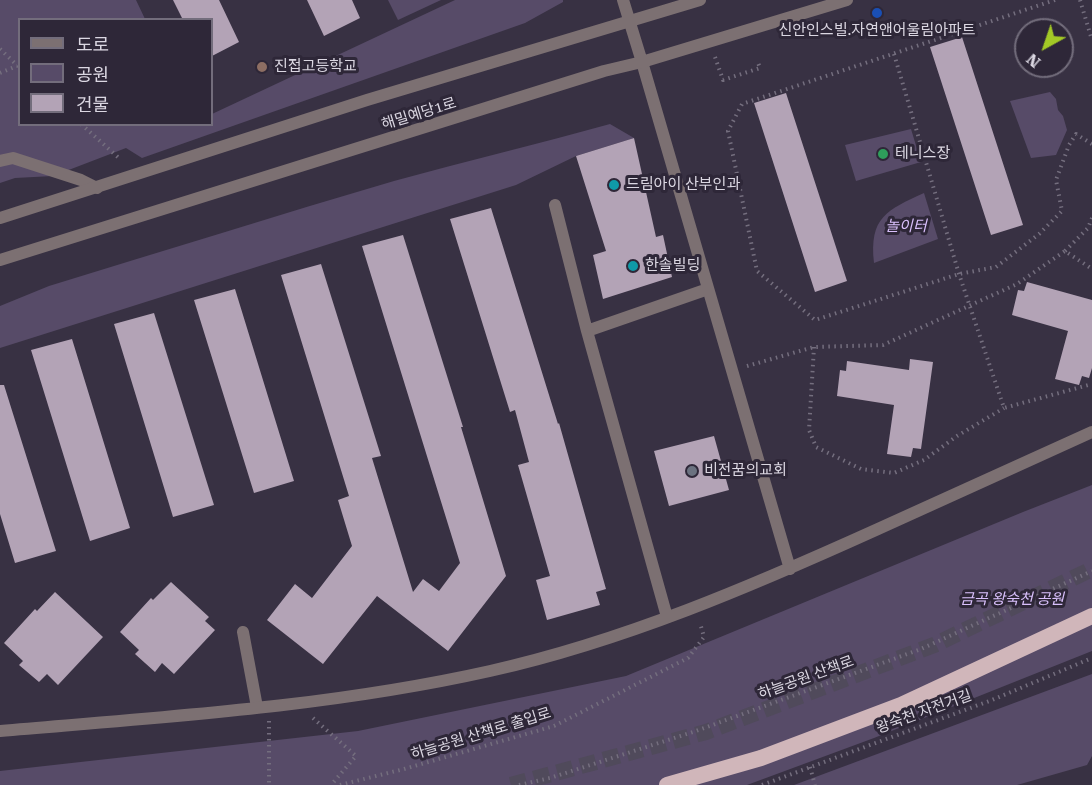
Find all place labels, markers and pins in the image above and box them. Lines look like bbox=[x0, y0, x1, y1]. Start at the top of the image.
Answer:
marker: 신안인스빌.자연앤어울림아파트 bbox=[870, 6, 884, 20]
place label: 신안인스빌.자연앤어울림아파트 bbox=[778, 22, 976, 40]
place label: 진접고등학교 bbox=[274, 58, 357, 76]
marker: 진접고등학교 bbox=[255, 60, 269, 74]
place label: 테니스장 bbox=[895, 145, 950, 163]
marker: 테니스장 bbox=[876, 147, 890, 161]
place label: 드림아이 산부인과 bbox=[626, 176, 740, 194]
marker: 드림아이 산부인과 bbox=[607, 178, 621, 192]
place label: 한솔빌딩 bbox=[645, 257, 700, 275]
marker: 한솔빌딩 bbox=[626, 259, 640, 273]
place label: 비전꿈의교회 bbox=[704, 462, 787, 480]
marker: 비전꿈의교회 bbox=[685, 464, 699, 478]

